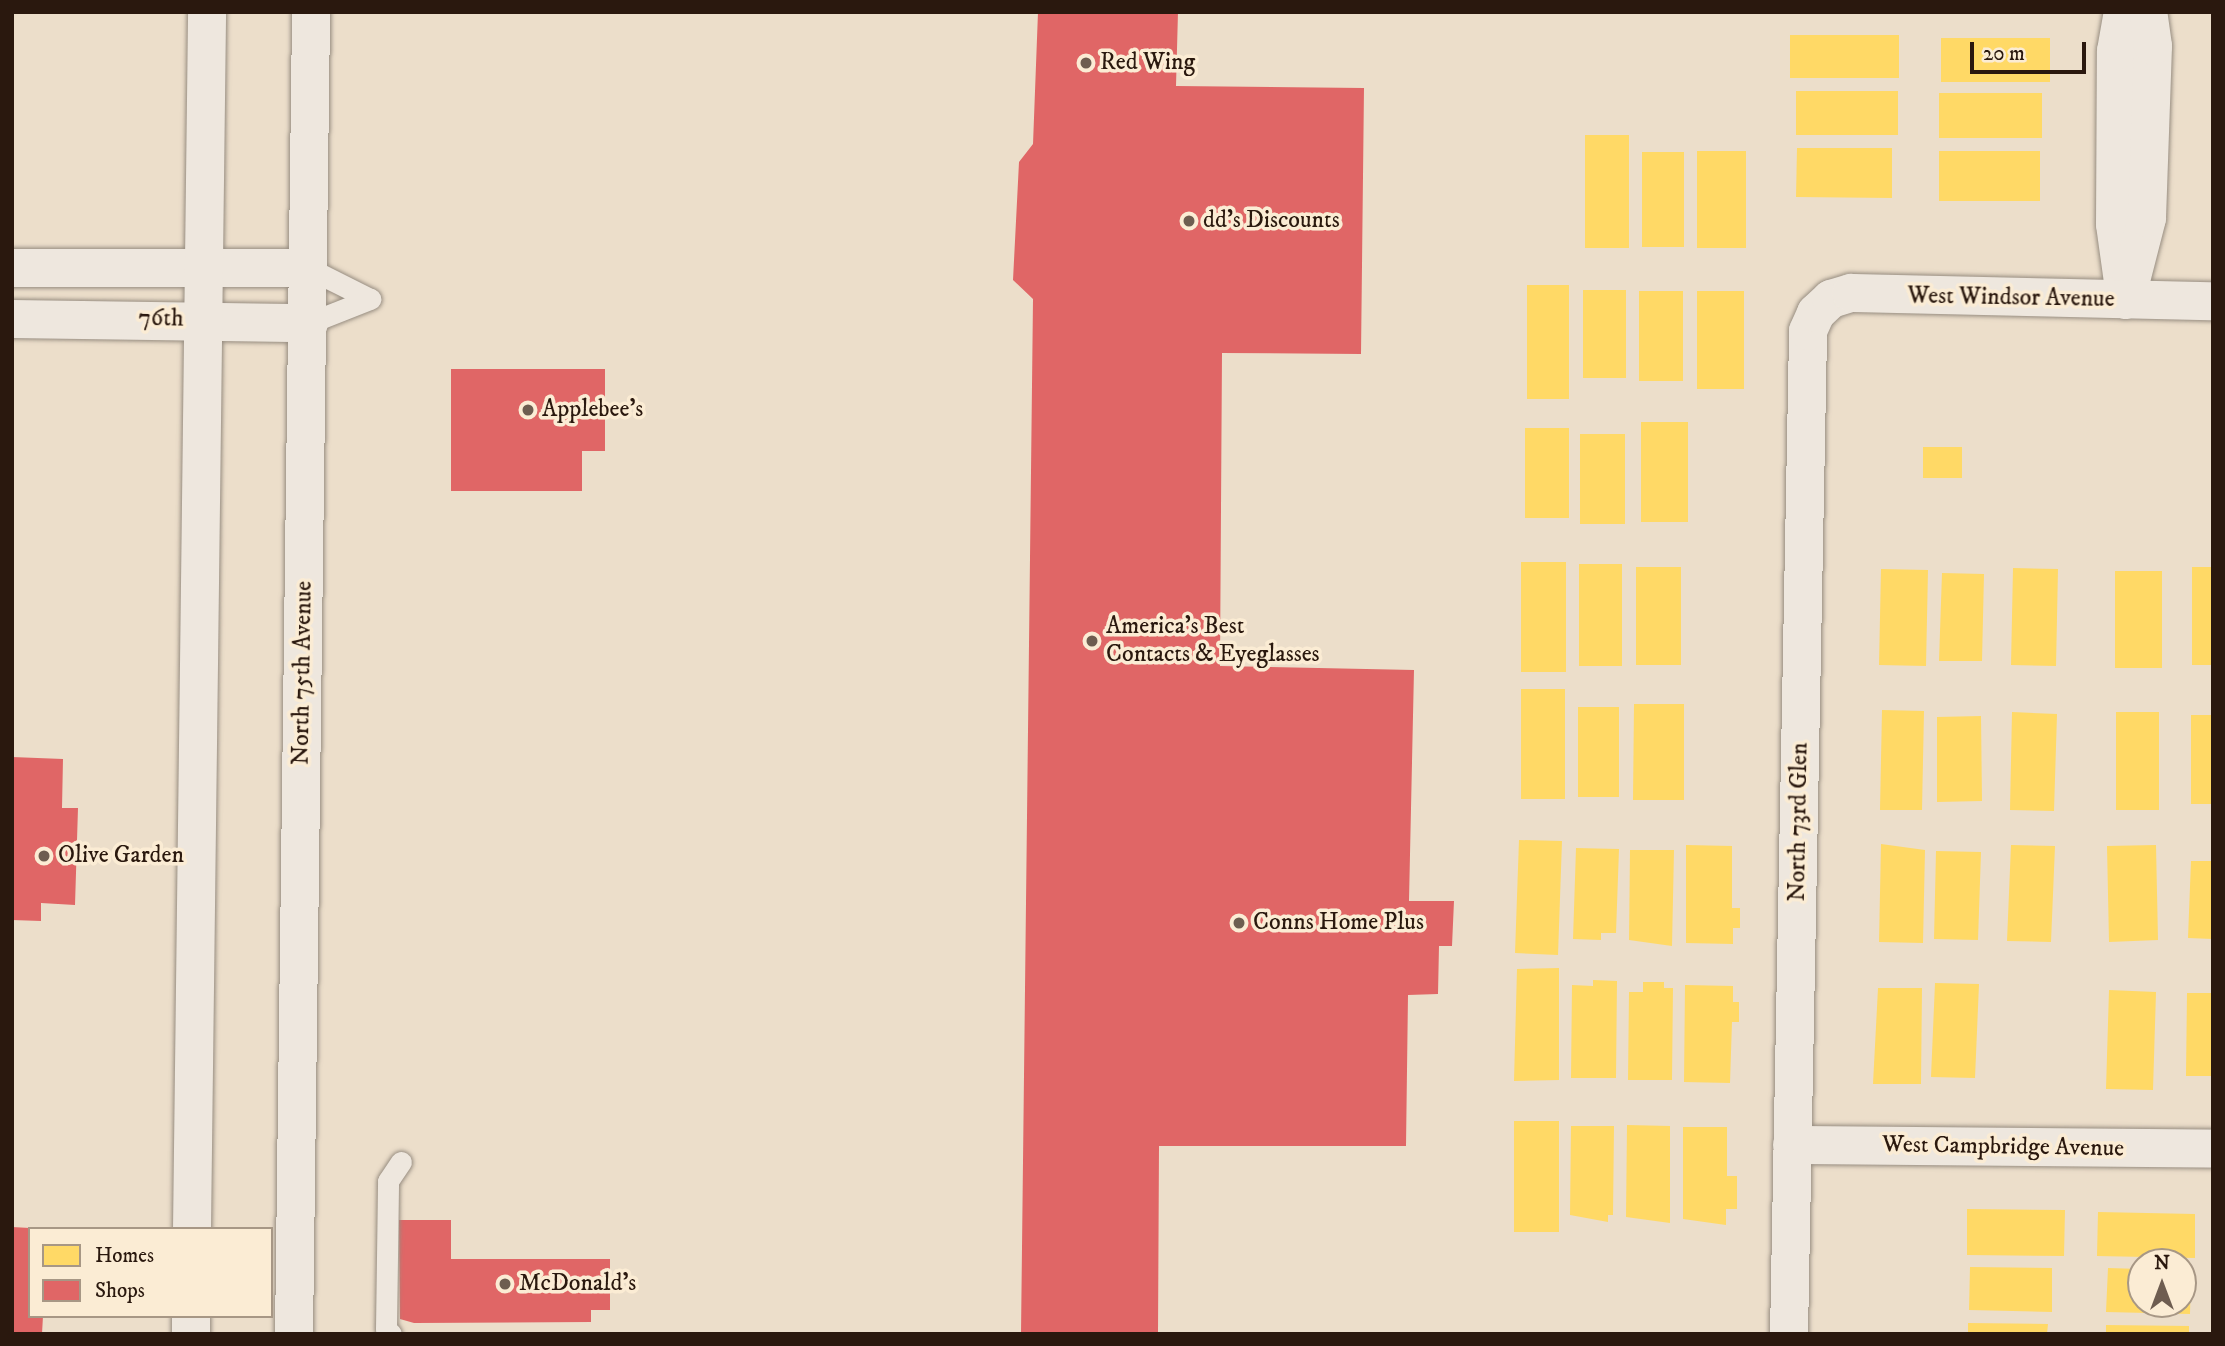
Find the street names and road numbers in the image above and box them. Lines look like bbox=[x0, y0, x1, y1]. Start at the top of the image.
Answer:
street label: West Windsor Avenue bbox=[1907, 282, 2115, 314]
street label: 76th bbox=[138, 304, 184, 334]
street label: North 75th Avenue bbox=[287, 581, 319, 765]
street label: North 73rd Glen bbox=[1783, 742, 1815, 902]
street label: West Campbridge Avenue bbox=[1882, 1130, 2124, 1164]

